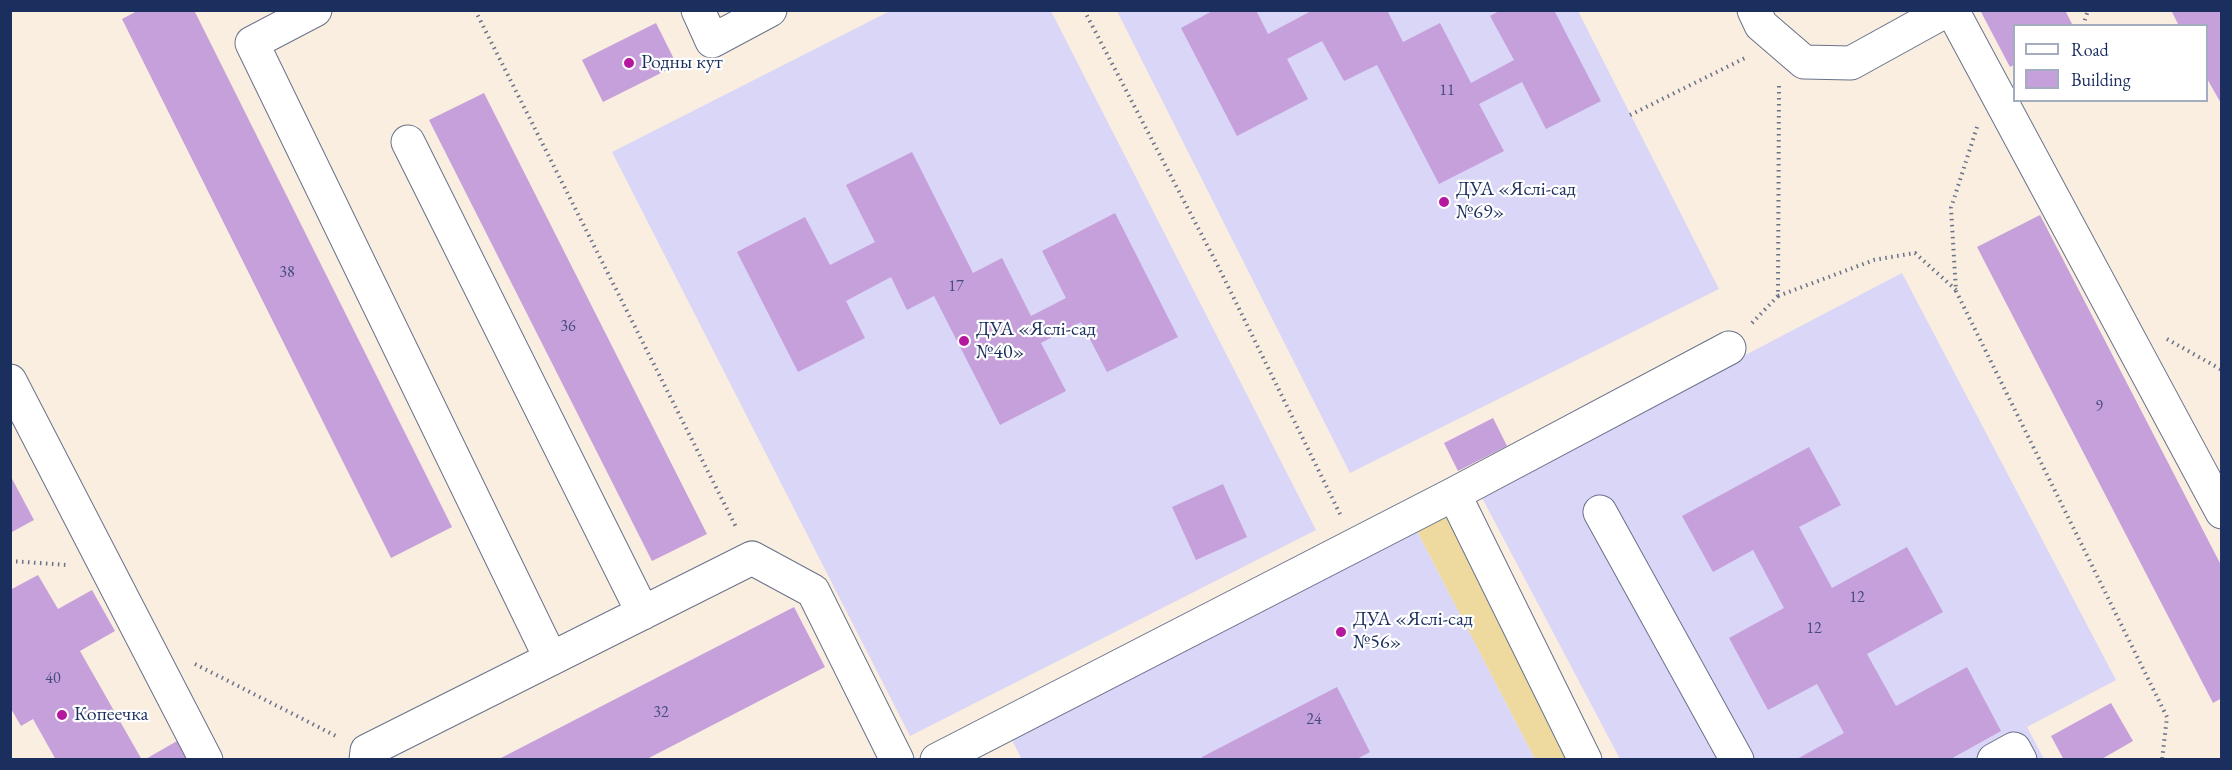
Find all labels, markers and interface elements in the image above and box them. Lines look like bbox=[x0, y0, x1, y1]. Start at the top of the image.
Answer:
legend bbox=[2013, 24, 2208, 102]
text: Road bbox=[2071, 38, 2109, 61]
place label: Родны кут bbox=[641, 51, 723, 75]
marker: Родны кут bbox=[622, 56, 636, 70]
text: Building bbox=[2071, 68, 2131, 91]
house number: 11 bbox=[1439, 81, 1455, 101]
place label: ДУА «Яслі-сад №69» bbox=[1456, 178, 1576, 225]
marker: ДУА «Яслі-сад №69» bbox=[1437, 195, 1451, 209]
house number: 38 bbox=[279, 263, 295, 283]
house number: 17 bbox=[948, 277, 964, 297]
house number: 36 bbox=[560, 317, 576, 337]
place label: ДУА «Яслі-сад №40» bbox=[976, 318, 1096, 365]
marker: ДУА «Яслі-сад №40» bbox=[957, 334, 971, 348]
house number: 9 bbox=[2095, 397, 2103, 417]
house number: 12 bbox=[1849, 588, 1865, 608]
place label: ДУА «Яслі-сад №56» bbox=[1353, 608, 1473, 655]
house number: 12 bbox=[1806, 619, 1822, 639]
marker: ДУА «Яслі-сад №56» bbox=[1334, 625, 1348, 639]
house number: 40 bbox=[45, 669, 61, 689]
place label: Копеечка bbox=[74, 703, 148, 727]
house number: 32 bbox=[653, 703, 669, 723]
marker: Копеечка bbox=[55, 708, 69, 722]
house number: 24 bbox=[1306, 710, 1322, 730]

